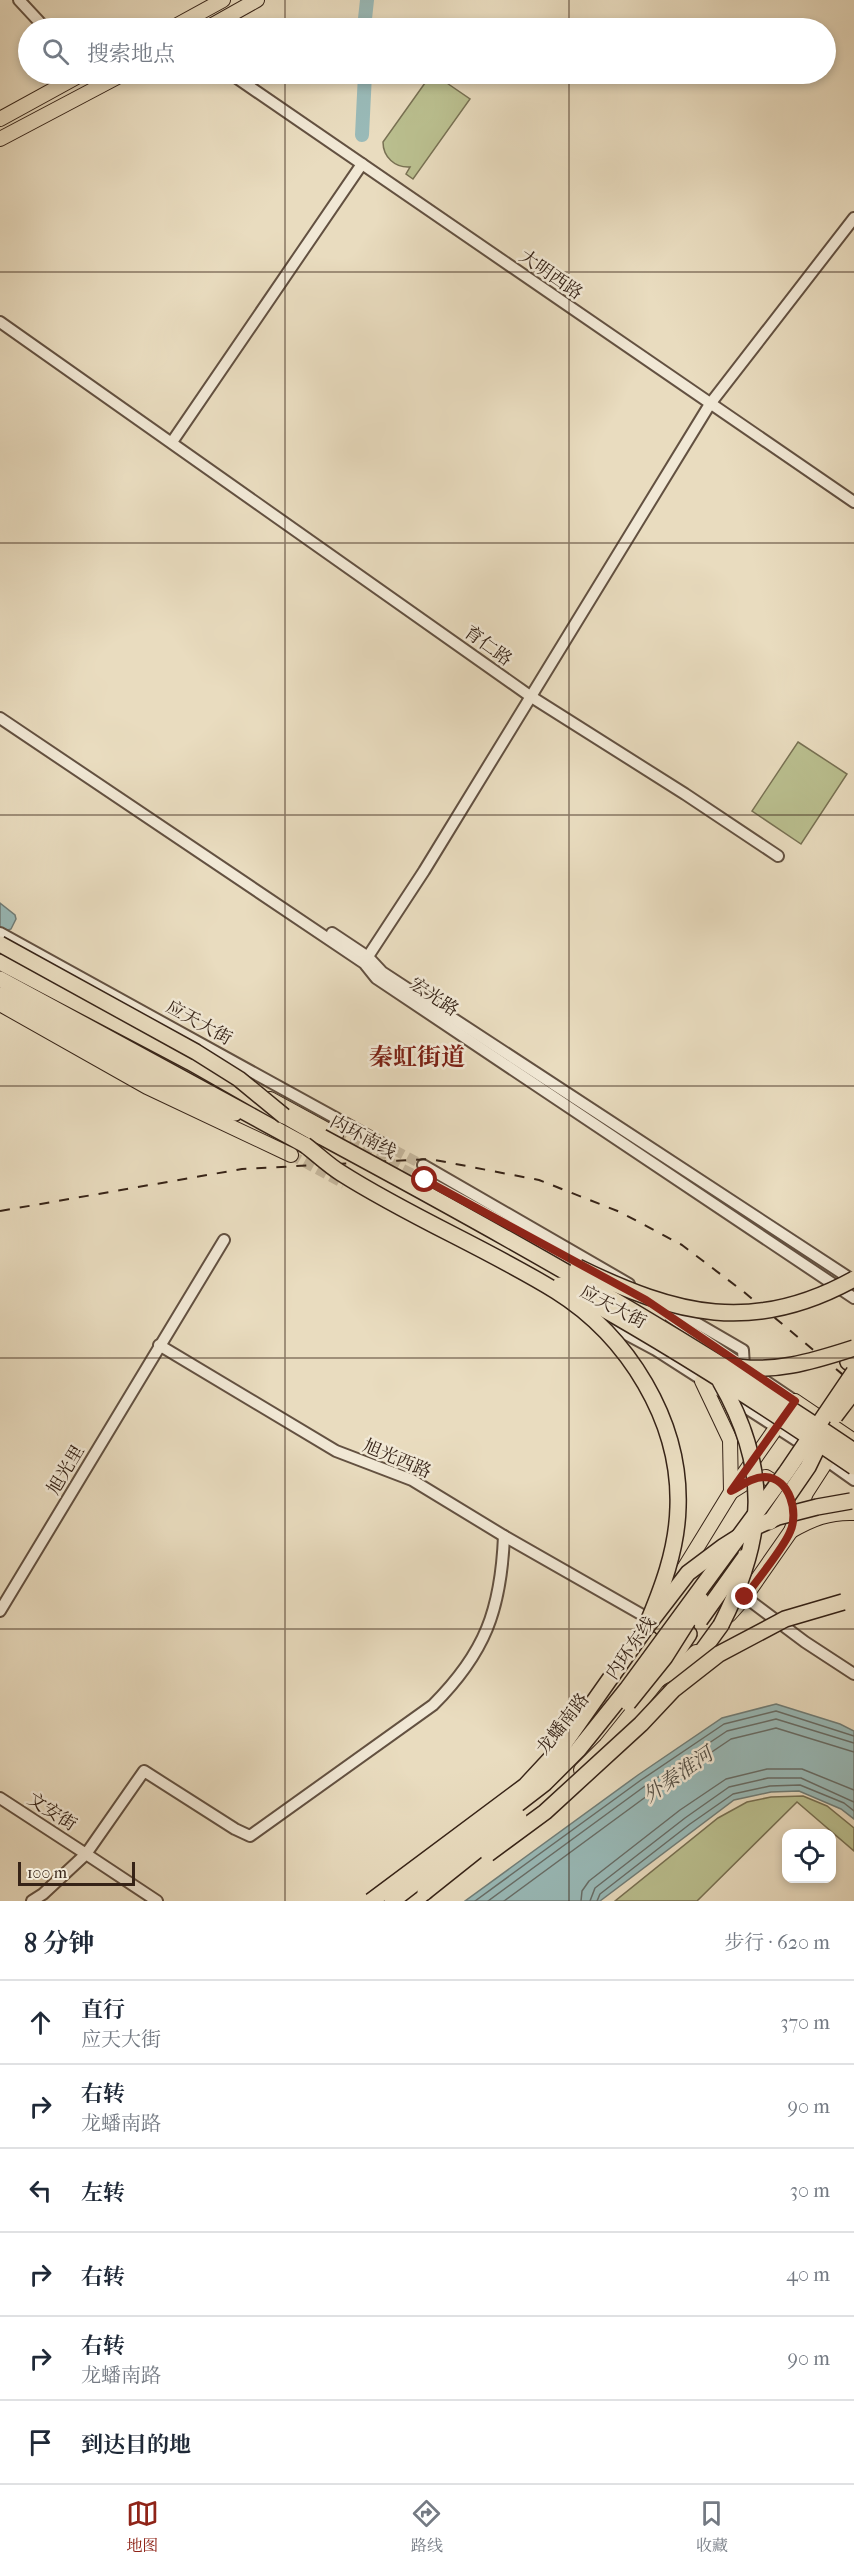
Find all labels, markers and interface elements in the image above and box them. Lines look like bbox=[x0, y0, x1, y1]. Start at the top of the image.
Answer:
search box bbox=[18, 18, 836, 84]
icon: search bbox=[39, 35, 72, 68]
text: 搜索地点 bbox=[87, 41, 175, 67]
street label: 大明西路 bbox=[515, 246, 587, 304]
street label: 育仁路 bbox=[460, 622, 516, 670]
street label: 宏光路 bbox=[406, 973, 462, 1021]
street label: 应天大街 bbox=[162, 996, 236, 1050]
district label: 秦虹街道 bbox=[369, 1043, 465, 1071]
street label: 内环南线 bbox=[326, 1111, 400, 1163]
route start bbox=[411, 1166, 437, 1192]
street label: 应天大街 bbox=[576, 1281, 650, 1333]
street label: 旭光西路 bbox=[360, 1435, 434, 1483]
street label: 旭光里 bbox=[43, 1441, 89, 1499]
route end bbox=[731, 1583, 757, 1609]
street label: 内环东线 bbox=[602, 1612, 660, 1684]
street label: 龙蟠南路 bbox=[533, 1689, 593, 1759]
water label: 外秦淮河 bbox=[639, 1741, 720, 1807]
street label: 文安街 bbox=[24, 1788, 80, 1836]
map controls bbox=[782, 1829, 836, 1883]
button: locate bbox=[782, 1829, 836, 1883]
scale bar bbox=[18, 1859, 135, 1886]
text: 100 m bbox=[27, 1863, 67, 1882]
text: 8 分钟 bbox=[24, 1928, 95, 1959]
text: 步行 · 620 m bbox=[724, 1931, 830, 1954]
text: 直行 bbox=[81, 1997, 125, 2023]
icon: ahead bbox=[24, 2006, 57, 2039]
text: 370 m bbox=[780, 2011, 830, 2034]
text: 应天大街 bbox=[81, 2028, 161, 2051]
text: 右转 bbox=[81, 2081, 125, 2107]
icon: right bbox=[24, 2090, 57, 2123]
text: 90 m bbox=[788, 2095, 830, 2118]
text: 龙蟠南路 bbox=[81, 2112, 161, 2135]
icon: left bbox=[24, 2174, 57, 2207]
text: 30 m bbox=[790, 2179, 830, 2202]
text: 左转 bbox=[81, 2180, 125, 2206]
icon: right bbox=[24, 2258, 57, 2291]
text: 40 m bbox=[786, 2263, 830, 2286]
text: 右转 bbox=[81, 2264, 125, 2290]
text: 右转 bbox=[81, 2333, 125, 2359]
icon: right bbox=[24, 2342, 57, 2375]
text: 90 m bbox=[788, 2347, 830, 2370]
text: 龙蟠南路 bbox=[81, 2364, 161, 2387]
icon: arrive bbox=[24, 2426, 57, 2459]
text: 到达目的地 bbox=[81, 2432, 191, 2458]
tab: 地图 bbox=[126, 2497, 159, 2556]
tab: 路线 bbox=[410, 2497, 443, 2556]
tab: 收藏 bbox=[695, 2497, 728, 2556]

